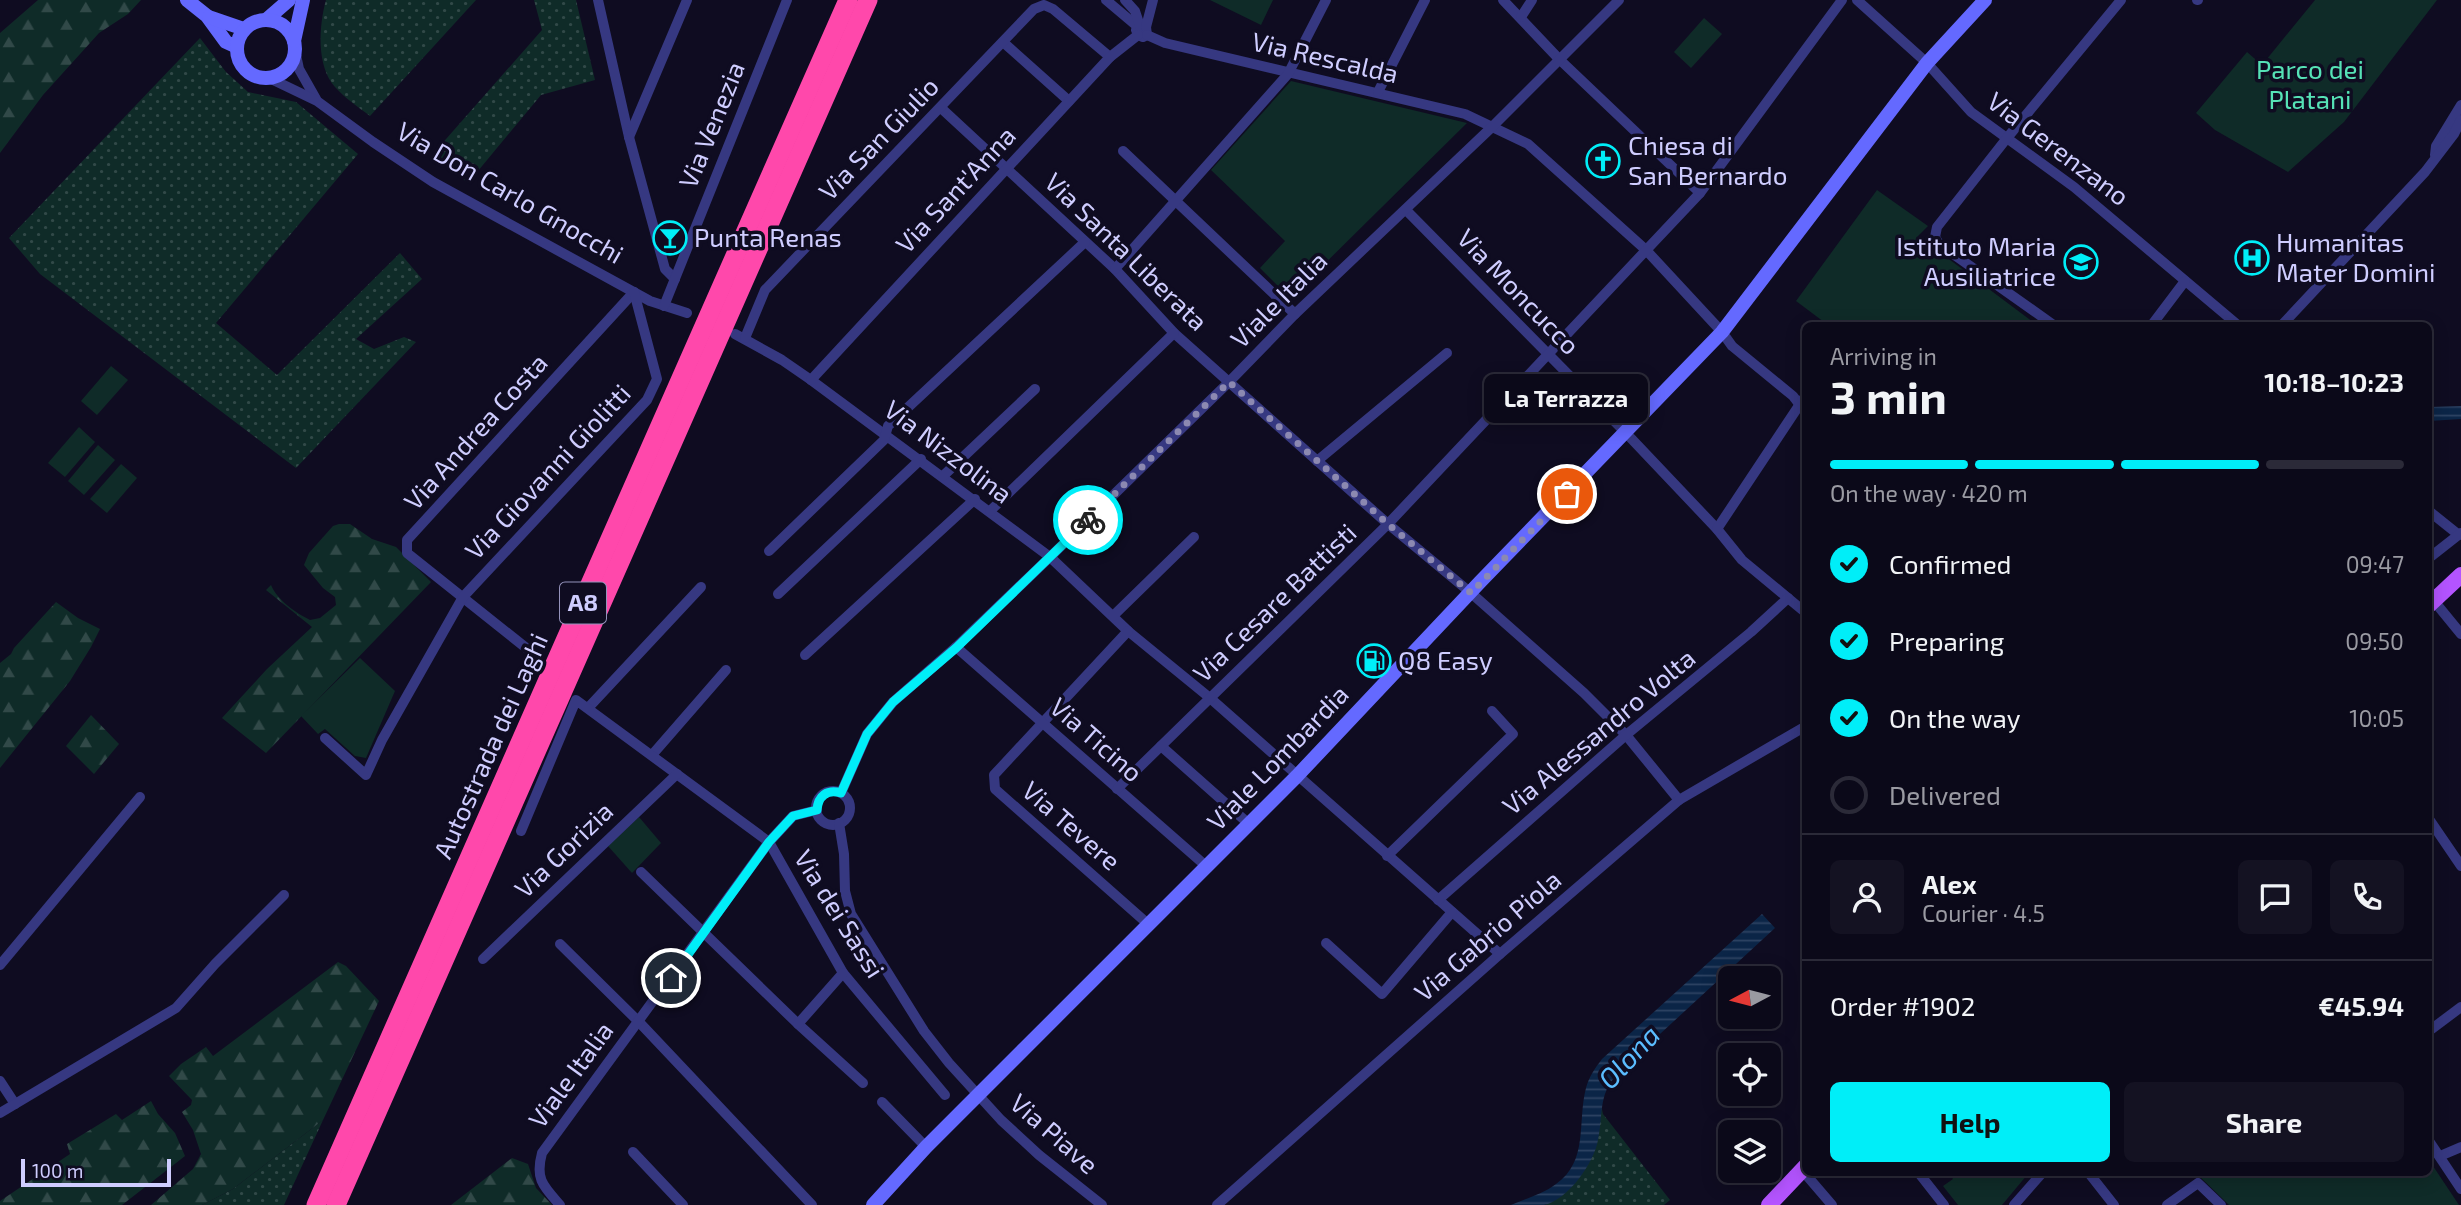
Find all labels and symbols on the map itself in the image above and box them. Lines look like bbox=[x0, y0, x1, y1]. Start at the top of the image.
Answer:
street label: Via Rescalda bbox=[1249, 25, 1402, 88]
park label: Parco dei Platani bbox=[2256, 53, 2364, 114]
street label: Via Venezia bbox=[671, 57, 750, 192]
street label: Via San Giulio bbox=[812, 70, 944, 206]
street label: Via Gerenzano bbox=[1982, 85, 2136, 211]
street label: Via Don Carlo Gnocchi bbox=[392, 114, 629, 269]
street label: Via Sant'Anna bbox=[889, 119, 1021, 259]
place label: Chiesa di San Bernardo bbox=[1628, 129, 1787, 190]
church icon: Chiesa di San Bernardo bbox=[1584, 142, 1622, 180]
street label: Via Santa Liberata bbox=[1039, 166, 1215, 336]
bar icon: Punta Renas bbox=[651, 219, 689, 257]
place label: Punta Renas bbox=[694, 221, 842, 252]
street label: Via Moncucco bbox=[1452, 222, 1587, 360]
place label: Humanitas Mater Domini bbox=[2276, 226, 2435, 287]
place label: Istituto Maria Ausiliatrice bbox=[1896, 230, 2056, 291]
hospital icon: Humanitas Mater Domini bbox=[2233, 239, 2271, 277]
school or university icon: Istituto Maria Ausiliatrice bbox=[2062, 243, 2100, 281]
street label: Viale Italia bbox=[1223, 244, 1333, 354]
street label: Via Andrea Costa bbox=[397, 347, 553, 515]
callout: La Terrazza bbox=[1485, 375, 1649, 424]
street label: Via Giovanni Giolitti bbox=[458, 377, 636, 565]
street label: Via Nizzolina bbox=[879, 393, 1019, 509]
pin bbox=[1537, 464, 1597, 524]
courier bbox=[1053, 485, 1123, 555]
street label: Via Cesare Battisti bbox=[1186, 516, 1362, 688]
road number: A8 bbox=[560, 582, 606, 624]
street label: Autostrada dei Laghi bbox=[426, 628, 553, 863]
street label: Via Alessandro Volta bbox=[1496, 641, 1701, 820]
fuel station icon: Q8 Easy bbox=[1355, 642, 1393, 680]
place label: Q8 Easy bbox=[1398, 644, 1493, 675]
street label: Viale Lombardia bbox=[1200, 678, 1354, 836]
street label: Via Ticino bbox=[1044, 690, 1150, 787]
street label: Via Tevere bbox=[1017, 774, 1127, 876]
street label: Via Gorizia bbox=[507, 795, 618, 903]
street label: Via dei Sassi bbox=[789, 843, 892, 983]
street label: Via Gabrio Piola bbox=[1407, 863, 1567, 1007]
pin bbox=[641, 948, 701, 1008]
north arrow bbox=[1718, 966, 1782, 1029]
street label: Viale Italia bbox=[521, 1015, 619, 1133]
water label: Olona bbox=[1590, 1017, 1666, 1095]
street label: Via Piave bbox=[1005, 1086, 1105, 1179]
scale bar bbox=[21, 1156, 172, 1188]

